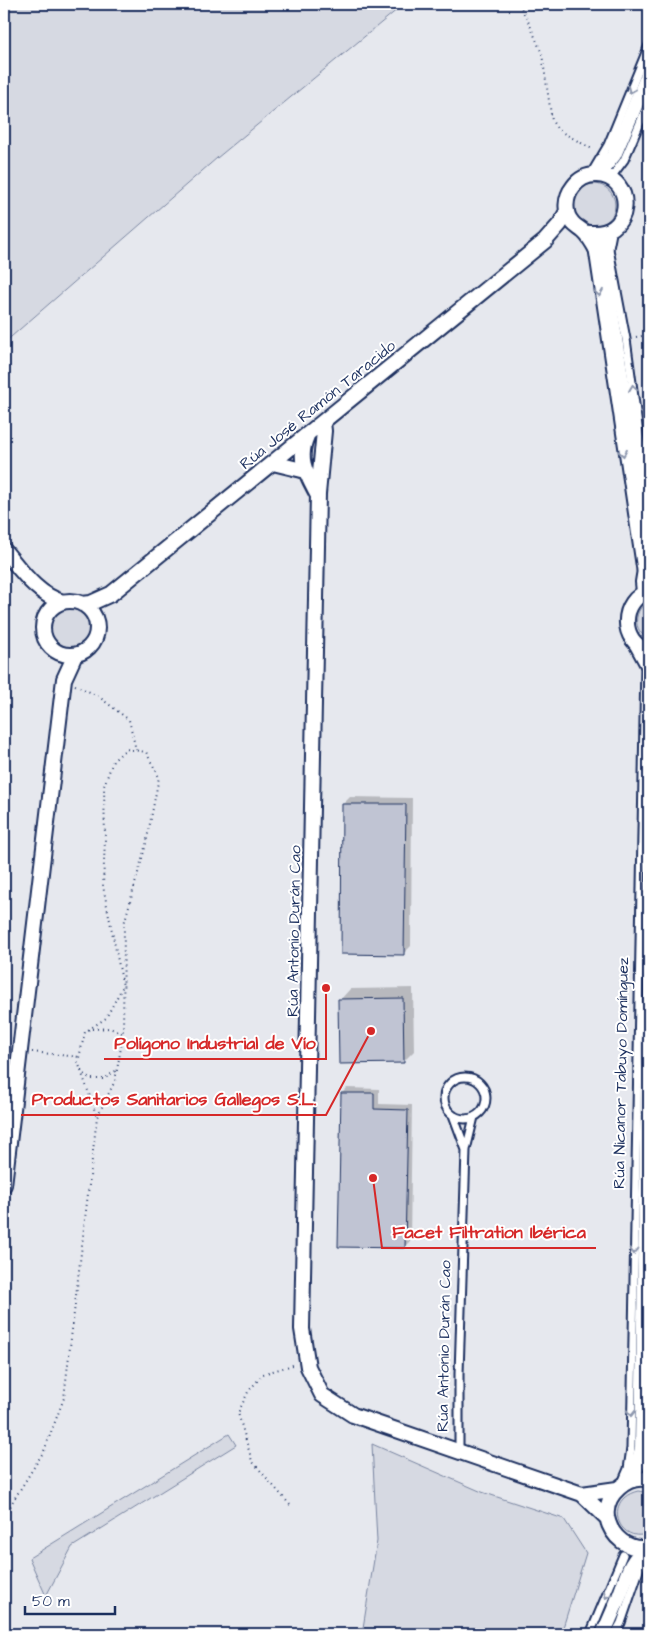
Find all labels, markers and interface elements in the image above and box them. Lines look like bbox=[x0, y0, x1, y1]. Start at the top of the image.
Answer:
one-way arrow bbox=[626, 85, 637, 94]
one-way arrow bbox=[593, 288, 603, 297]
street label: Rúa José Ramón Taracido bbox=[235, 335, 400, 475]
one-way arrow bbox=[628, 384, 639, 392]
one-way arrow bbox=[617, 450, 628, 458]
street label: Rúa Antonio Durán Cao bbox=[282, 845, 306, 1017]
street label: Rúa Nicanor Tabuyo Domínguez bbox=[608, 957, 635, 1189]
callout: Polígono Industrial de Vío bbox=[104, 1026, 326, 1059]
text: Polígono Industrial de Vío bbox=[114, 1031, 317, 1057]
callout: Productos Sanitarios Gallegos S.L. bbox=[21, 1082, 326, 1115]
text: Productos Sanitarios Gallegos S.L. bbox=[32, 1087, 317, 1113]
callout: Facet Filtration Ibérica bbox=[382, 1215, 596, 1248]
text: Facet Filtration Ibérica bbox=[392, 1220, 587, 1245]
one-way arrow bbox=[629, 1248, 639, 1255]
street label: Rúa Antonio Durán Cao bbox=[432, 1260, 456, 1432]
one-way arrow bbox=[626, 1410, 636, 1418]
scale bar bbox=[25, 1583, 115, 1615]
one-way arrow bbox=[603, 1590, 614, 1599]
text: 50 m bbox=[32, 1591, 70, 1612]

